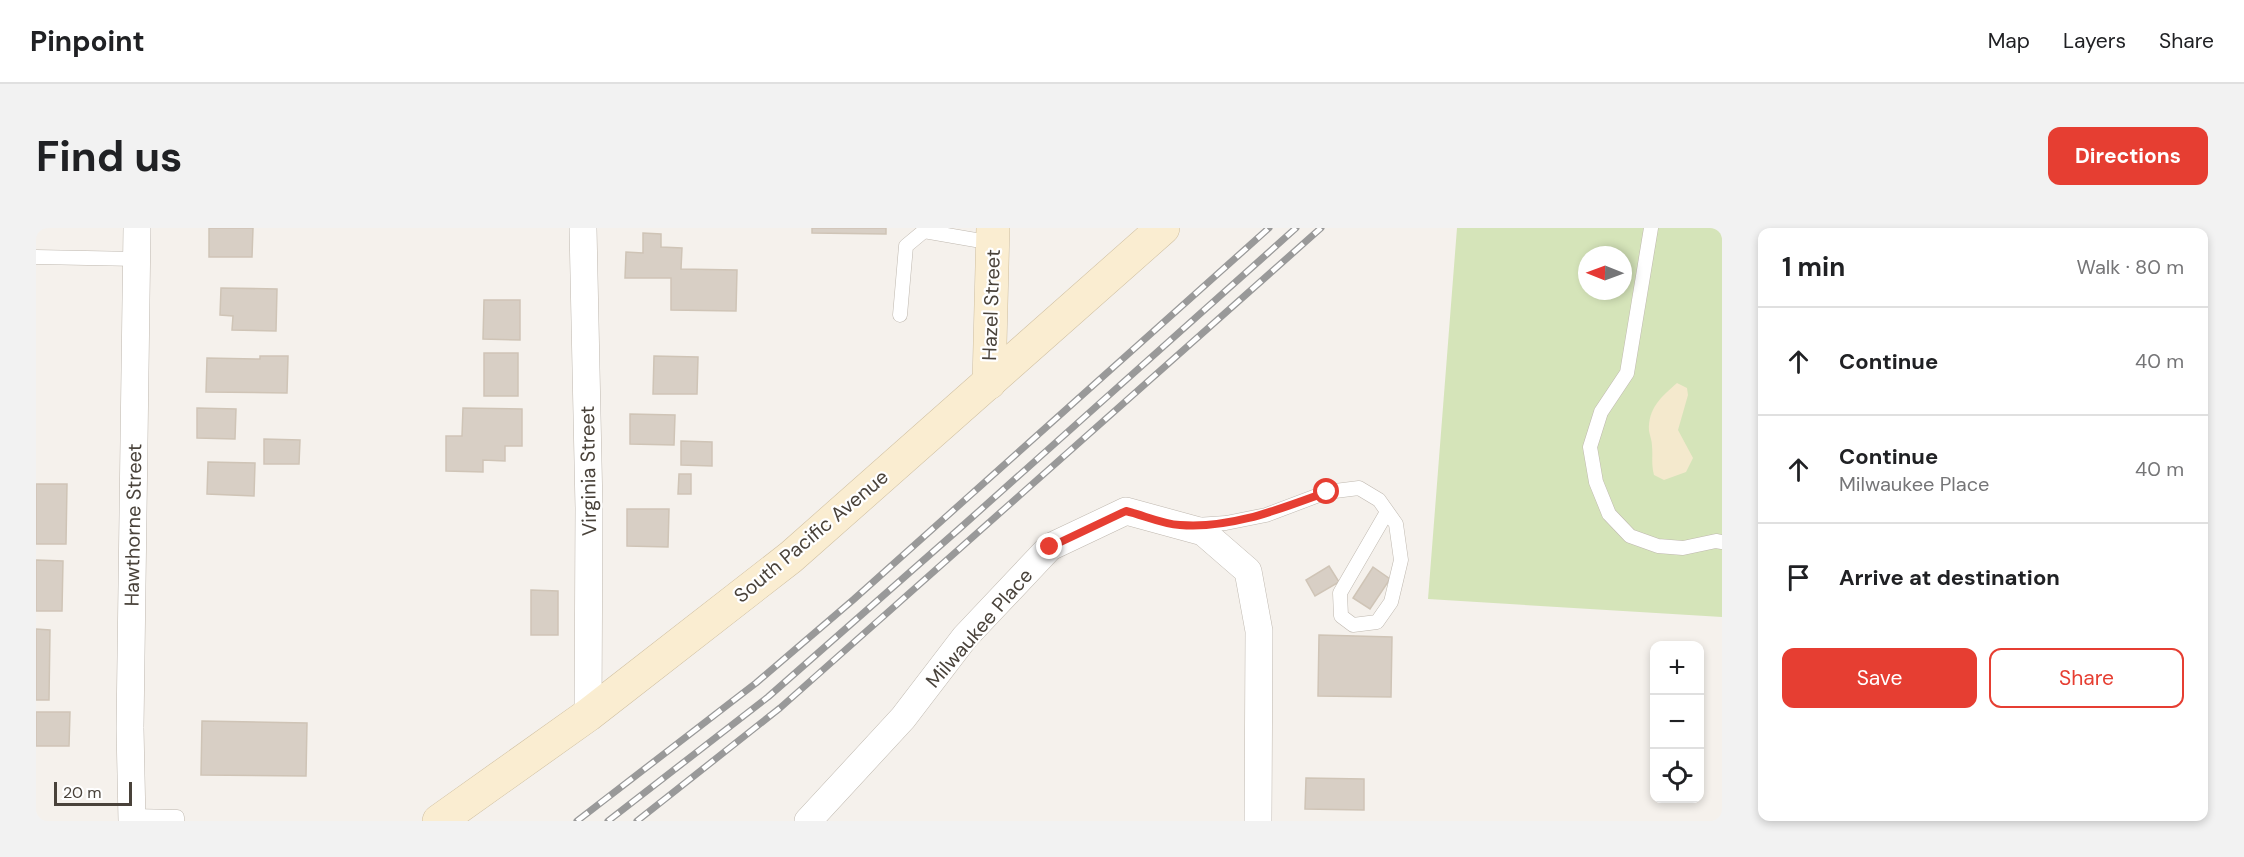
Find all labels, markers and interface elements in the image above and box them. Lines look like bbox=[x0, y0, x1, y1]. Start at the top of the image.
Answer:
text: Pinpoint bbox=[30, 23, 145, 60]
text: Map bbox=[1988, 27, 2030, 55]
text: Layers bbox=[2063, 27, 2126, 55]
text: Share bbox=[2159, 27, 2214, 55]
button: Directions bbox=[2048, 127, 2208, 185]
text: Find us bbox=[36, 129, 182, 184]
north arrow bbox=[1578, 246, 1632, 300]
street label: Hazel Street bbox=[976, 249, 1006, 361]
text: 1 min bbox=[1782, 250, 1845, 284]
text: Walk · 80 m bbox=[2077, 254, 2184, 280]
icon: ahead bbox=[1782, 345, 1815, 378]
text: Continue bbox=[1839, 347, 1938, 376]
text: 40 m bbox=[2135, 348, 2184, 374]
street label: Virginia Street bbox=[574, 405, 602, 536]
text: Continue bbox=[1839, 442, 1938, 471]
street label: Hawthorne Street bbox=[119, 443, 147, 607]
icon: ahead bbox=[1782, 453, 1815, 486]
text: 40 m bbox=[2135, 456, 2184, 482]
street label: South Pacific Avenue bbox=[728, 464, 894, 608]
text: Milwaukee Place bbox=[1839, 471, 1989, 497]
route start bbox=[1313, 478, 1339, 504]
route end bbox=[1036, 533, 1062, 559]
icon: arrive bbox=[1782, 561, 1815, 594]
street label: Milwaukee Place bbox=[920, 563, 1038, 693]
text: Arrive at destination bbox=[1839, 563, 2060, 592]
map controls bbox=[1650, 641, 1704, 803]
button: + bbox=[1650, 641, 1704, 695]
button: Save bbox=[1782, 648, 1977, 708]
button: Share bbox=[1989, 648, 2184, 708]
button: − bbox=[1650, 695, 1704, 749]
button: locate bbox=[1650, 749, 1704, 803]
scale bar bbox=[54, 779, 132, 806]
text: 20 m bbox=[63, 782, 102, 803]

